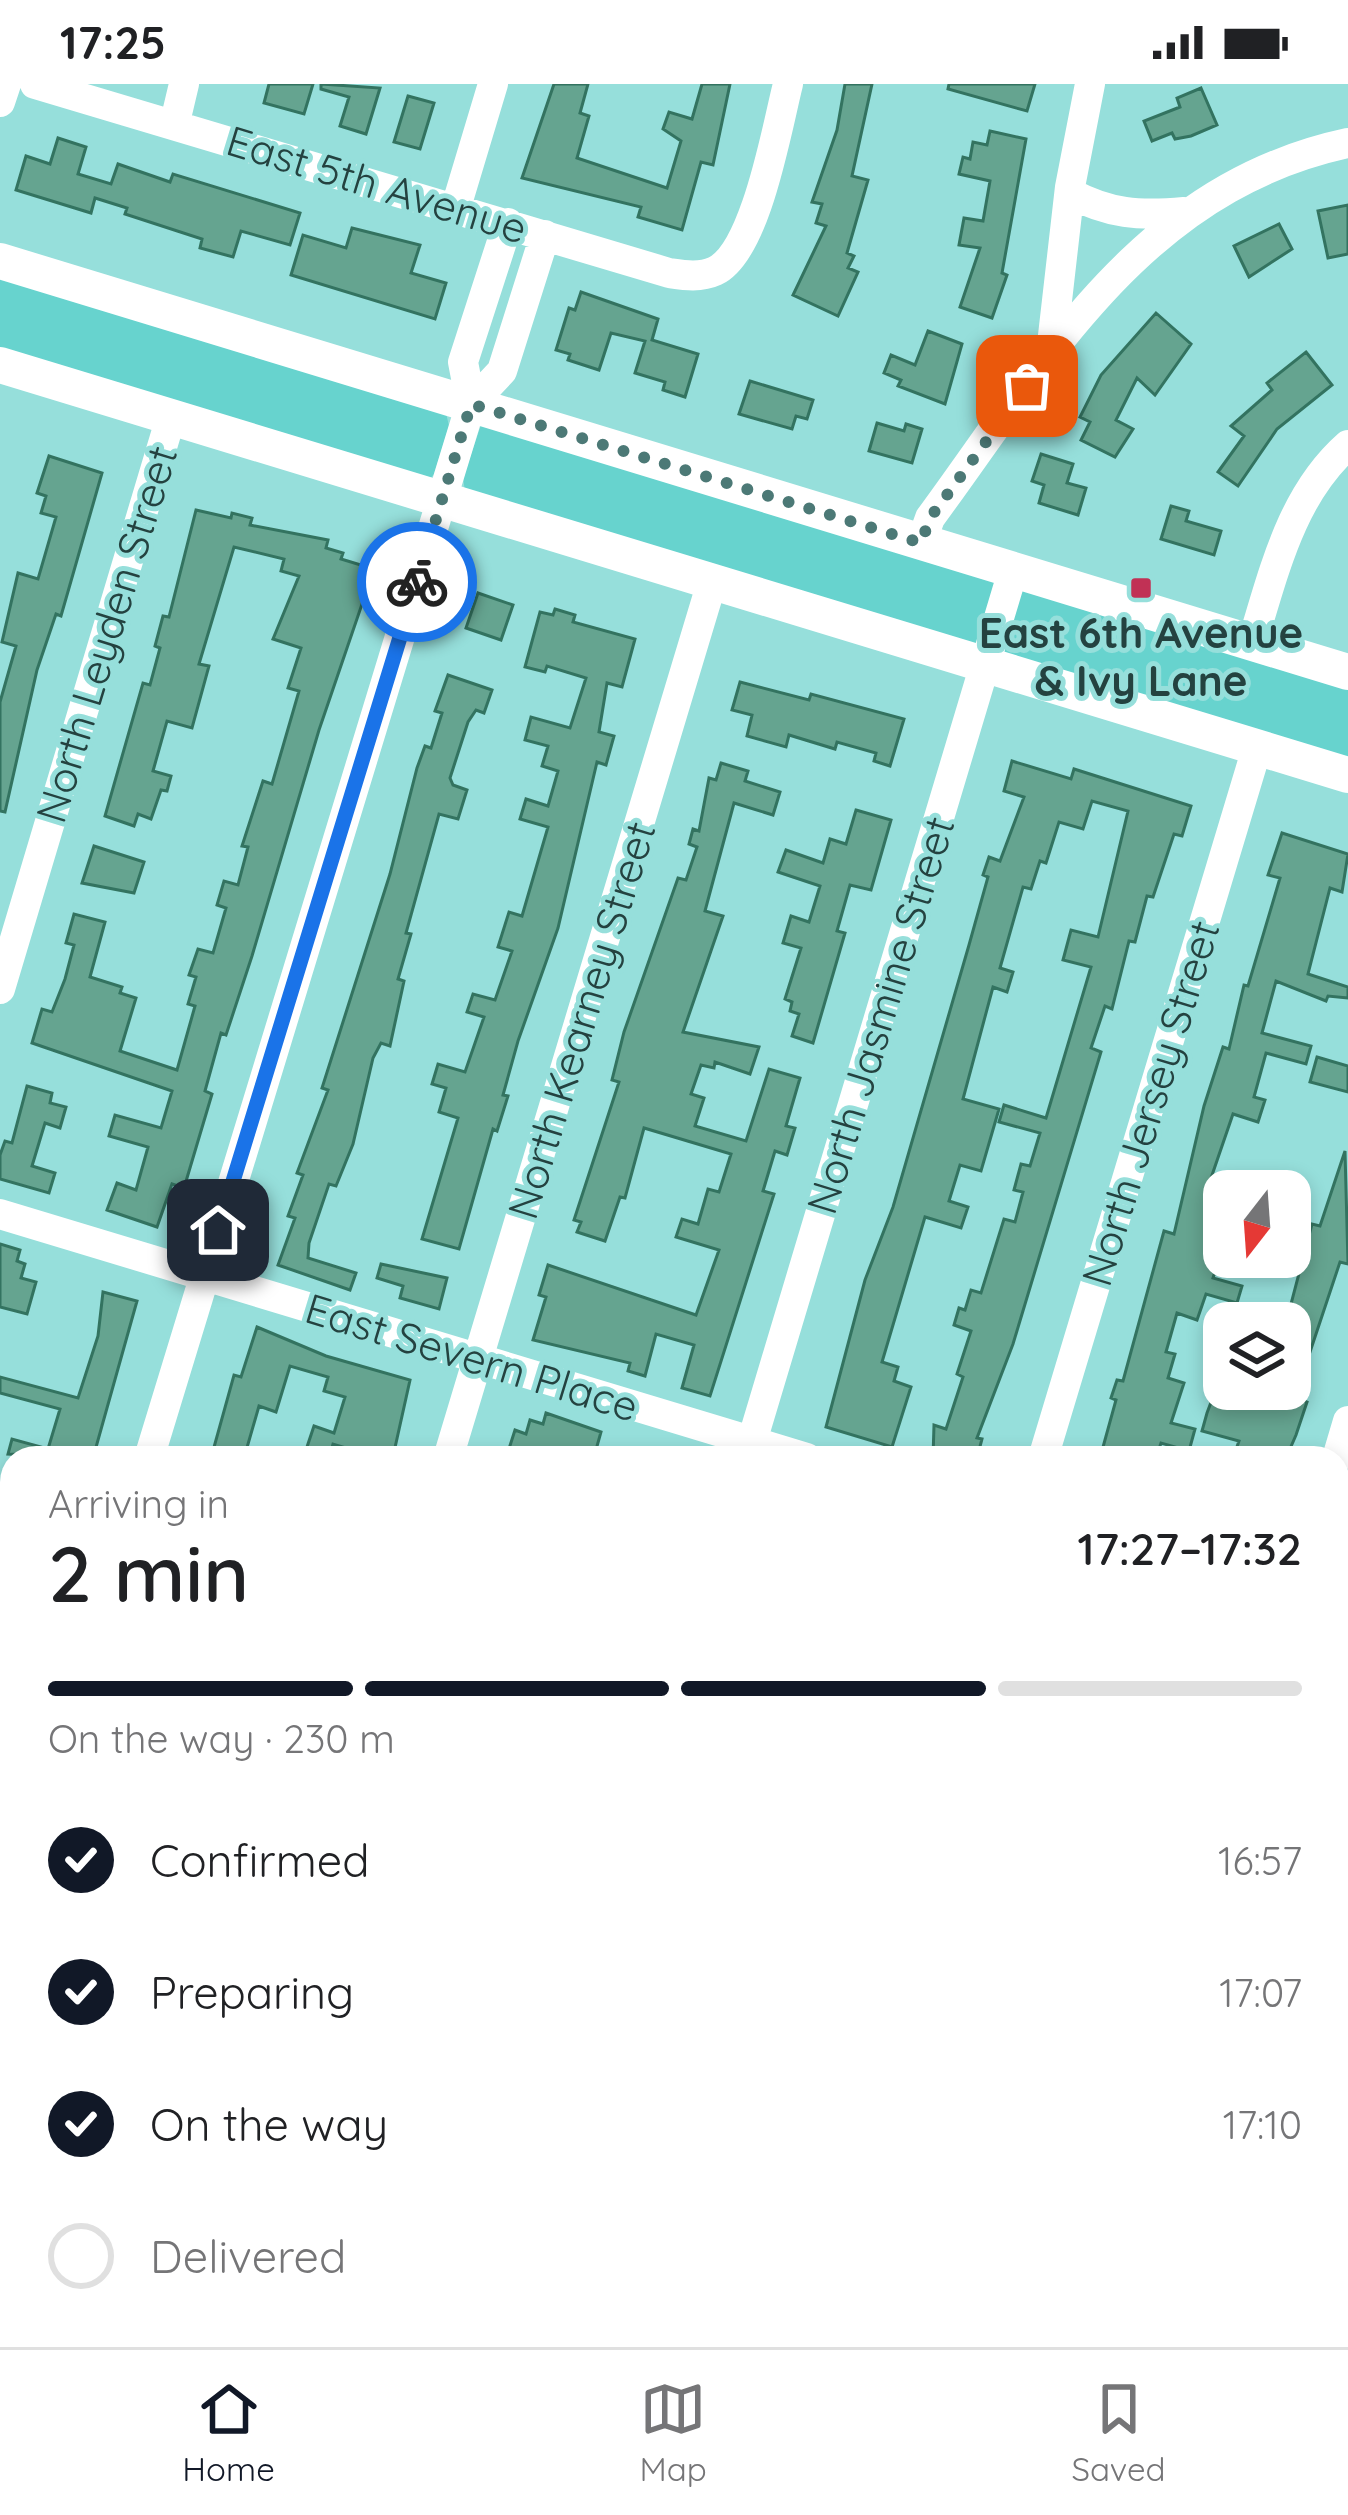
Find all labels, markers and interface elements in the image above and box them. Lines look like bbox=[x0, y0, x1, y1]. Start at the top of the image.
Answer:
text: 17:25 bbox=[60, 14, 166, 70]
street label: East 5th Avenue bbox=[221, 113, 533, 255]
pin bbox=[976, 335, 1078, 437]
icon: bag bbox=[994, 353, 1060, 419]
street label: North Leyden Street bbox=[24, 439, 188, 829]
courier bbox=[357, 522, 477, 642]
icon: bike bbox=[384, 549, 450, 615]
marker: East 6th Avenue & Ivy Lane bbox=[1128, 575, 1154, 601]
place label: East 6th Avenue & Ivy Lane bbox=[979, 606, 1303, 707]
street label: North Jasmine Street bbox=[794, 810, 966, 1220]
street label: North Kearney Street bbox=[495, 815, 667, 1225]
street label: North Jersey Street bbox=[1069, 914, 1231, 1292]
north arrow bbox=[1203, 1170, 1311, 1278]
map controls bbox=[1203, 1170, 1311, 1410]
pin bbox=[167, 1179, 269, 1281]
icon: home bbox=[185, 1197, 251, 1263]
street label: East Severn Place bbox=[299, 1281, 645, 1433]
button: layers bbox=[1203, 1302, 1311, 1410]
text: Arriving in bbox=[48, 1479, 229, 1528]
text: 17:27–17:32 bbox=[1077, 1520, 1302, 1576]
text: 2 min bbox=[48, 1524, 249, 1622]
text: On the way · 230 m bbox=[48, 1714, 395, 1763]
icon: check bbox=[48, 1827, 114, 1893]
text: Confirmed bbox=[150, 1832, 369, 1888]
text: 16:57 bbox=[1218, 1836, 1302, 1885]
icon: check bbox=[48, 1959, 114, 2025]
text: Preparing bbox=[150, 1964, 354, 2020]
text: 17:07 bbox=[1219, 1968, 1302, 2017]
icon: check bbox=[48, 2091, 114, 2157]
text: On the way bbox=[150, 2096, 388, 2152]
text: 17:10 bbox=[1223, 2100, 1302, 2149]
text: Delivered bbox=[150, 2228, 346, 2284]
tab: Home bbox=[182, 2376, 275, 2489]
tab: Map bbox=[640, 2376, 707, 2489]
tab: Saved bbox=[1072, 2376, 1166, 2489]

